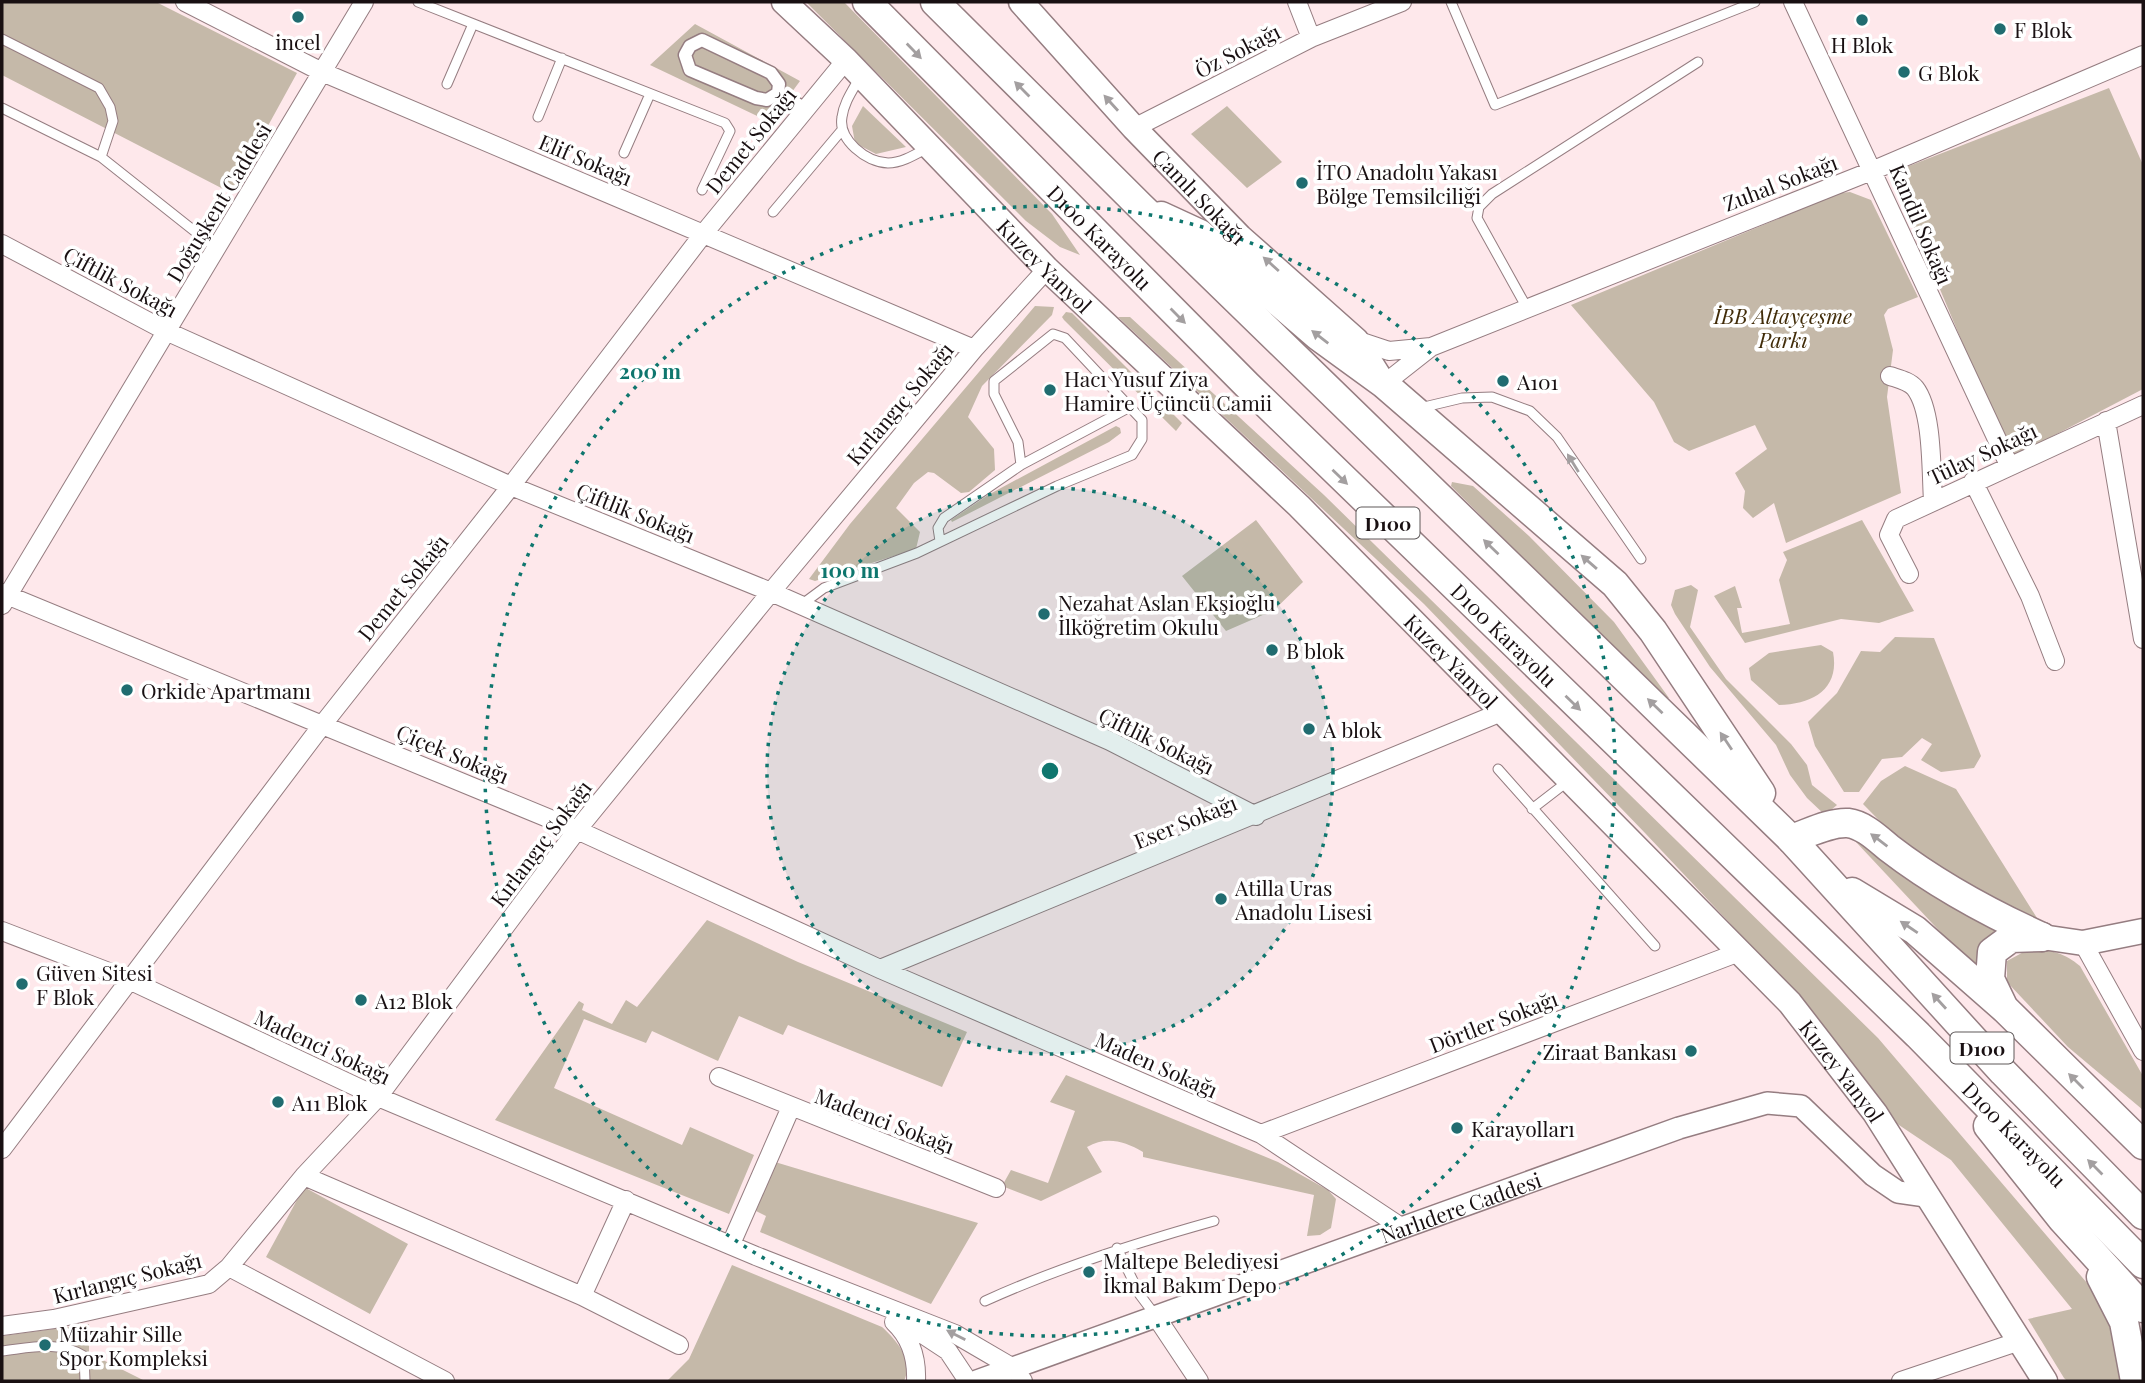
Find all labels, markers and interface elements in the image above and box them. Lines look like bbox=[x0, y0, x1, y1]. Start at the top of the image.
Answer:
marker: incel bbox=[290, 9, 306, 25]
marker: H Blok bbox=[1854, 12, 1870, 28]
place label: F Blok bbox=[2014, 15, 2073, 43]
street label: Öz Sokağı bbox=[1189, 17, 1285, 83]
marker: F Blok bbox=[1992, 21, 2008, 37]
place label: incel bbox=[275, 27, 321, 55]
place label: H Blok bbox=[1831, 30, 1894, 58]
one-way arrow bbox=[906, 42, 922, 59]
place label: G Blok bbox=[1918, 58, 1980, 86]
marker: G Blok bbox=[1896, 64, 1912, 80]
street label: Demet Sokağı bbox=[699, 81, 801, 199]
one-way arrow bbox=[1015, 81, 1031, 98]
one-way arrow bbox=[1104, 94, 1119, 111]
street label: Doğuşkent Caddesi bbox=[159, 117, 277, 287]
street label: Elif Sokağı bbox=[535, 127, 637, 191]
street label: Çamlı Sokağı bbox=[1147, 142, 1252, 250]
street label: Zuhal Sokağı bbox=[1719, 147, 1841, 217]
place label: İTO Anadolu Yakası Bölge Temsilciliği bbox=[1316, 157, 1498, 209]
street label: Kandil Sokağı bbox=[1884, 160, 1960, 288]
marker: İTO Anadolu Yakası Bölge Temsilciliği bbox=[1294, 175, 1310, 191]
street label: D100 Karayolu bbox=[1042, 178, 1158, 296]
street label: Kuzey Yanyol bbox=[992, 212, 1098, 319]
street label: Çiftlik Sokağı bbox=[59, 239, 183, 323]
one-way arrow bbox=[1263, 257, 1280, 273]
park label: İBB Altayçeşme Parkı bbox=[1713, 301, 1852, 353]
one-way arrow bbox=[1170, 308, 1187, 325]
one-way arrow bbox=[1312, 330, 1329, 345]
street label: Kırlangıç Sokağı bbox=[839, 336, 959, 470]
text: 200 m bbox=[619, 356, 681, 384]
place label: Hacı Yusuf Ziya Hamire Üçüncü Camii bbox=[1064, 364, 1272, 416]
place label: A101 bbox=[1516, 367, 1559, 395]
marker: A101 bbox=[1495, 373, 1511, 389]
marker: Hacı Yusuf Ziya Hamire Üçüncü Camii bbox=[1042, 382, 1058, 398]
street label: Tülay Sokağı bbox=[1923, 416, 2041, 490]
one-way arrow bbox=[1567, 454, 1580, 473]
one-way arrow bbox=[1331, 468, 1348, 484]
street label: Çiftlik Sokağı bbox=[573, 476, 699, 548]
road number: D100 bbox=[1356, 508, 1420, 538]
street label: Demet Sokağı bbox=[351, 528, 453, 646]
one-way arrow bbox=[1483, 539, 1500, 556]
text: 100 m bbox=[820, 555, 880, 583]
one-way arrow bbox=[1580, 555, 1597, 570]
street label: D100 Karayolu bbox=[1445, 577, 1564, 692]
place label: Nezahat Aslan Ekşioğlu İlköğretim Okulu bbox=[1058, 588, 1275, 640]
marker: Nezahat Aslan Ekşioğlu İlköğretim Okulu bbox=[1036, 606, 1052, 622]
street label: Kuzey Yanyol bbox=[1399, 607, 1505, 714]
place label: B blok bbox=[1286, 636, 1345, 664]
marker: B blok bbox=[1264, 642, 1280, 658]
place label: Orkide Apartmanı bbox=[141, 676, 311, 704]
marker: Orkide Apartmanı bbox=[119, 682, 135, 698]
one-way arrow bbox=[1565, 695, 1582, 712]
one-way arrow bbox=[1647, 698, 1663, 715]
street label: Çiftlik Sokağı bbox=[1095, 700, 1219, 780]
place label: A blok bbox=[1322, 715, 1382, 743]
street label: Çiçek Sokağı bbox=[392, 717, 514, 789]
marker: A blok bbox=[1301, 721, 1317, 737]
one-way arrow bbox=[1720, 732, 1733, 751]
centre of rings bbox=[1038, 759, 1062, 783]
street label: Kırlangıç Sokağı bbox=[483, 774, 597, 912]
street label: Eser Sokağı bbox=[1129, 788, 1241, 854]
one-way arrow bbox=[1870, 834, 1888, 848]
place label: Atilla Uras Anadolu Lisesi bbox=[1234, 873, 1372, 925]
marker: Atilla Uras Anadolu Lisesi bbox=[1213, 891, 1229, 907]
one-way arrow bbox=[1900, 920, 1918, 934]
place label: Güven Sitesi F Blok bbox=[36, 958, 153, 1010]
marker: Güven Sitesi F Blok bbox=[14, 976, 30, 992]
street label: Dörtler Sokağı bbox=[1425, 984, 1561, 1058]
place label: A12 Blok bbox=[374, 986, 453, 1014]
marker: A12 Blok bbox=[353, 992, 369, 1008]
one-way arrow bbox=[1932, 993, 1947, 1010]
street label: Madenci Sokağı bbox=[250, 1002, 396, 1090]
street label: Kuzey Yanyol bbox=[1794, 1014, 1891, 1127]
street label: Maden Sokağı bbox=[1092, 1025, 1222, 1103]
road number: D100 bbox=[1951, 1032, 2014, 1064]
place label: Ziraat Bankası bbox=[1542, 1037, 1677, 1065]
marker: Ziraat Bankası bbox=[1683, 1043, 1699, 1059]
one-way arrow bbox=[2069, 1073, 2085, 1090]
street label: D100 Karayolu bbox=[1957, 1075, 2073, 1192]
street label: Madenci Sokağı bbox=[811, 1081, 959, 1159]
place label: A11 Blok bbox=[291, 1088, 368, 1116]
marker: A11 Blok bbox=[270, 1094, 286, 1110]
place label: Karayolları bbox=[1471, 1114, 1575, 1142]
marker: Karayolları bbox=[1449, 1120, 1465, 1136]
one-way arrow bbox=[2087, 1159, 2103, 1175]
street label: Narlıdere Caddesi bbox=[1376, 1165, 1545, 1249]
street label: Kırlangıç Sokağı bbox=[50, 1245, 204, 1309]
place label: Maltepe Belediyesi İkmal Bakım Depo bbox=[1103, 1246, 1279, 1298]
marker: Maltepe Belediyesi İkmal Bakım Depo bbox=[1081, 1264, 1097, 1280]
place label: Müzahir Sille Spor Kompleksi bbox=[59, 1319, 208, 1371]
one-way arrow bbox=[945, 1330, 965, 1342]
marker: Müzahir Sille Spor Kompleksi bbox=[37, 1337, 53, 1353]

